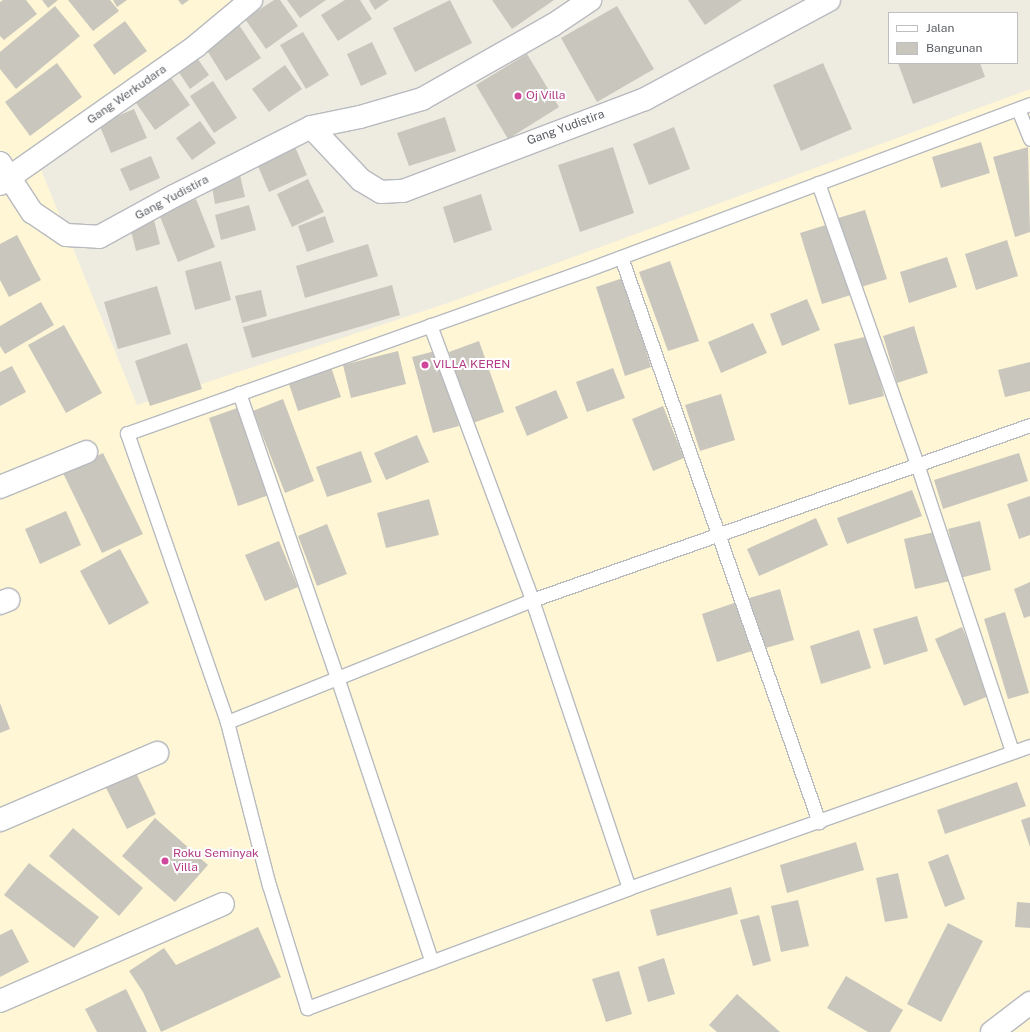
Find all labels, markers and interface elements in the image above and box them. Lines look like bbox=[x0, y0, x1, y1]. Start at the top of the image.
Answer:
legend bbox=[888, 12, 1018, 64]
text: Jalan bbox=[926, 21, 954, 35]
text: Bangunan bbox=[926, 41, 982, 55]
street label: Gang Werkudara bbox=[85, 62, 169, 128]
place label: Oj Villa bbox=[526, 89, 566, 103]
marker: Oj Villa bbox=[513, 91, 523, 101]
street label: Gang Yudistira bbox=[525, 107, 607, 149]
street label: Gang Yudistira bbox=[133, 173, 211, 223]
place label: VILLA KEREN bbox=[433, 358, 510, 372]
marker: VILLA KEREN bbox=[420, 360, 430, 370]
place label: Roku Seminyak Villa bbox=[173, 847, 259, 875]
marker: Roku Seminyak Villa bbox=[160, 856, 170, 866]

